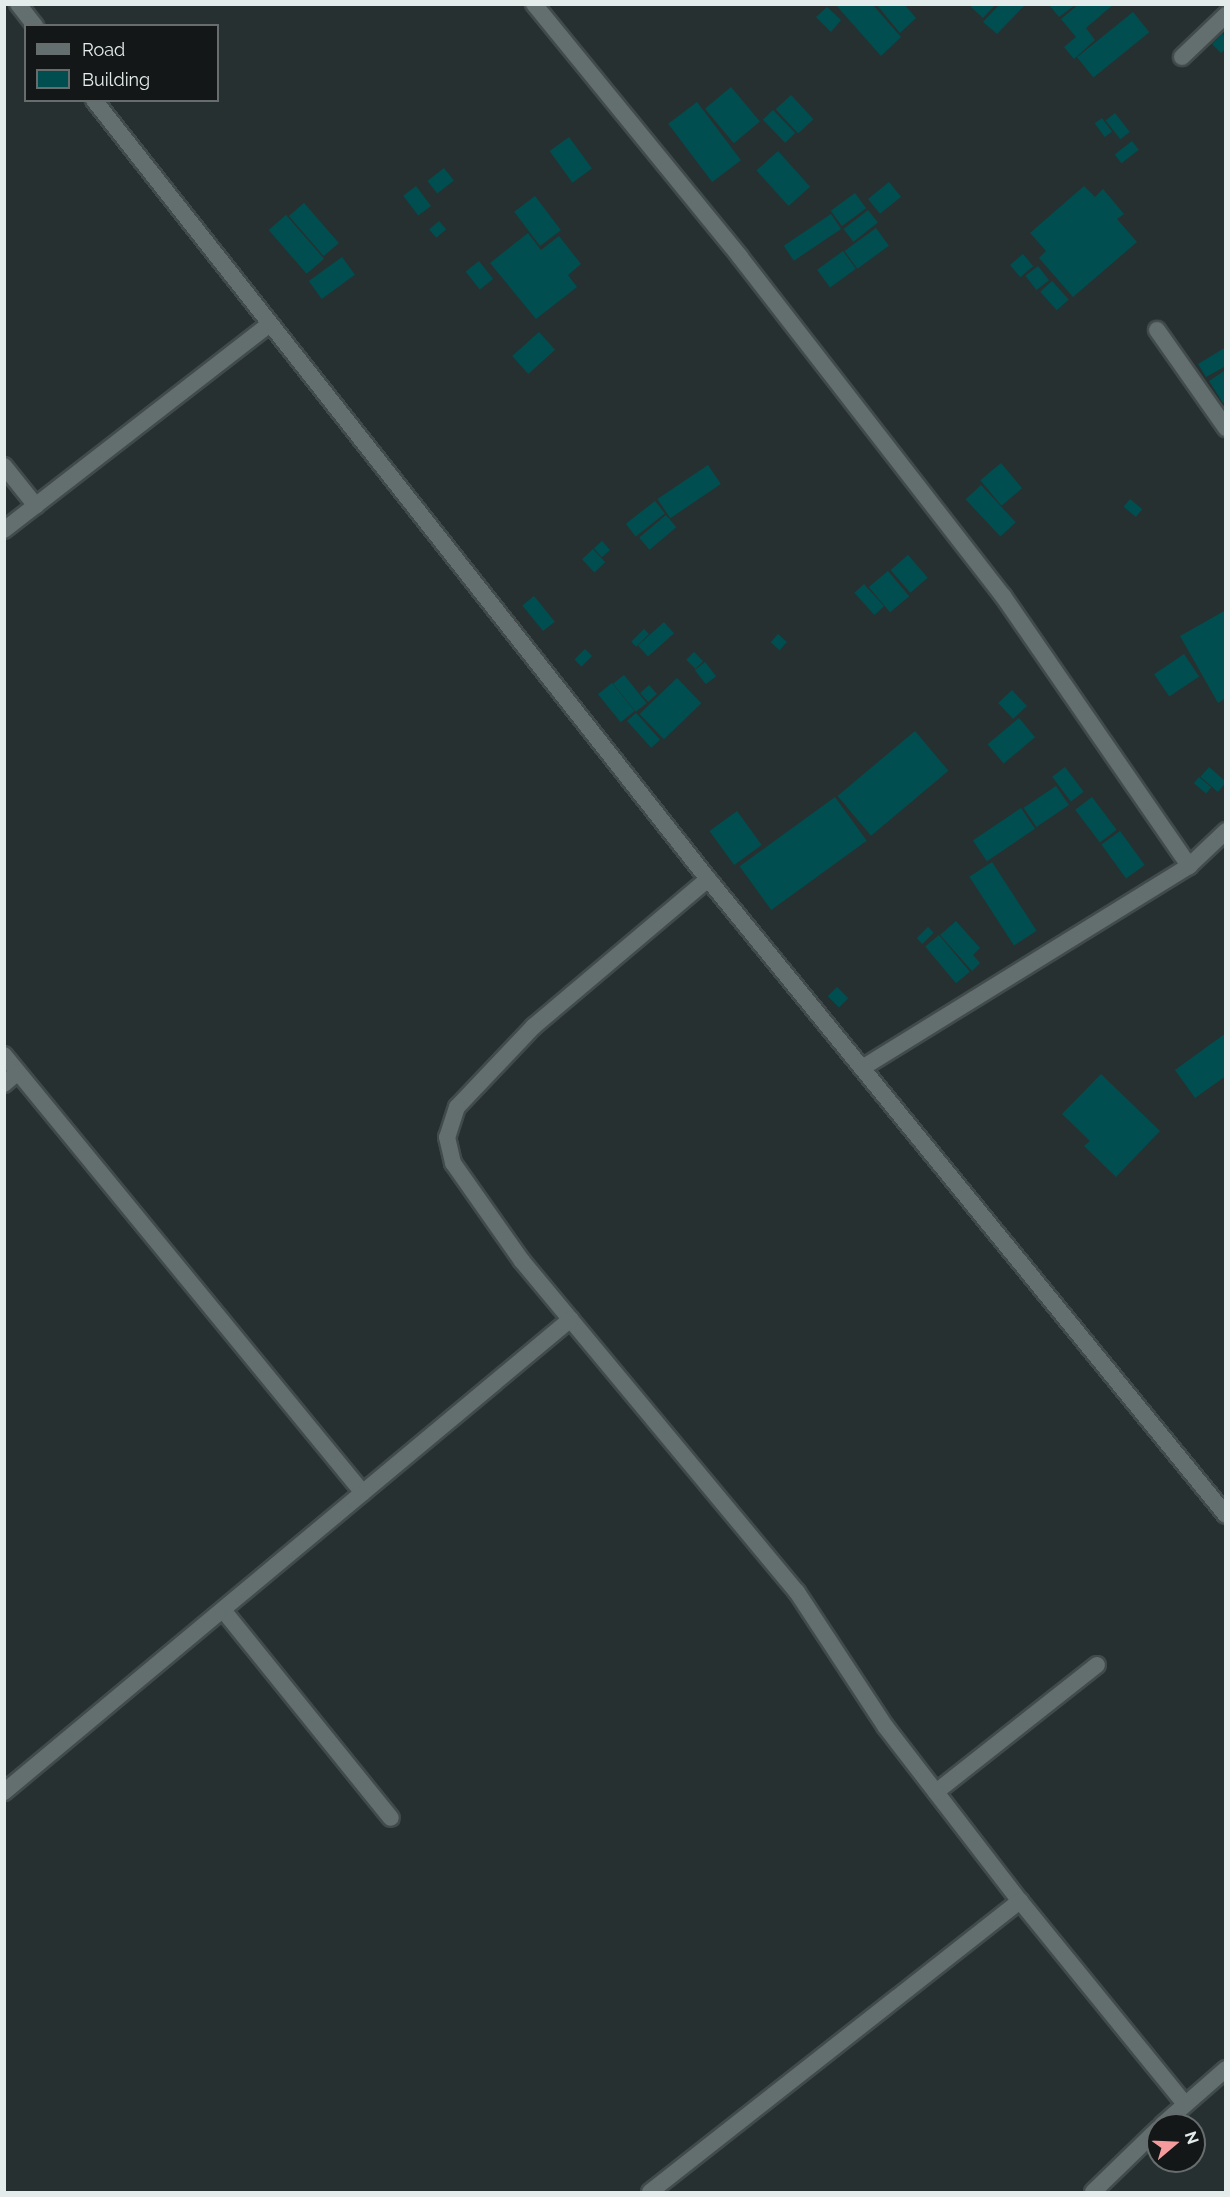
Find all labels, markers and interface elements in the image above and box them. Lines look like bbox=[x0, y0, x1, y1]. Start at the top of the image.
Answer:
legend bbox=[24, 24, 219, 102]
text: Road bbox=[82, 39, 125, 60]
text: Building bbox=[82, 69, 150, 90]
north arrow bbox=[1146, 2113, 1206, 2173]
text: N bbox=[1181, 2129, 1203, 2146]

